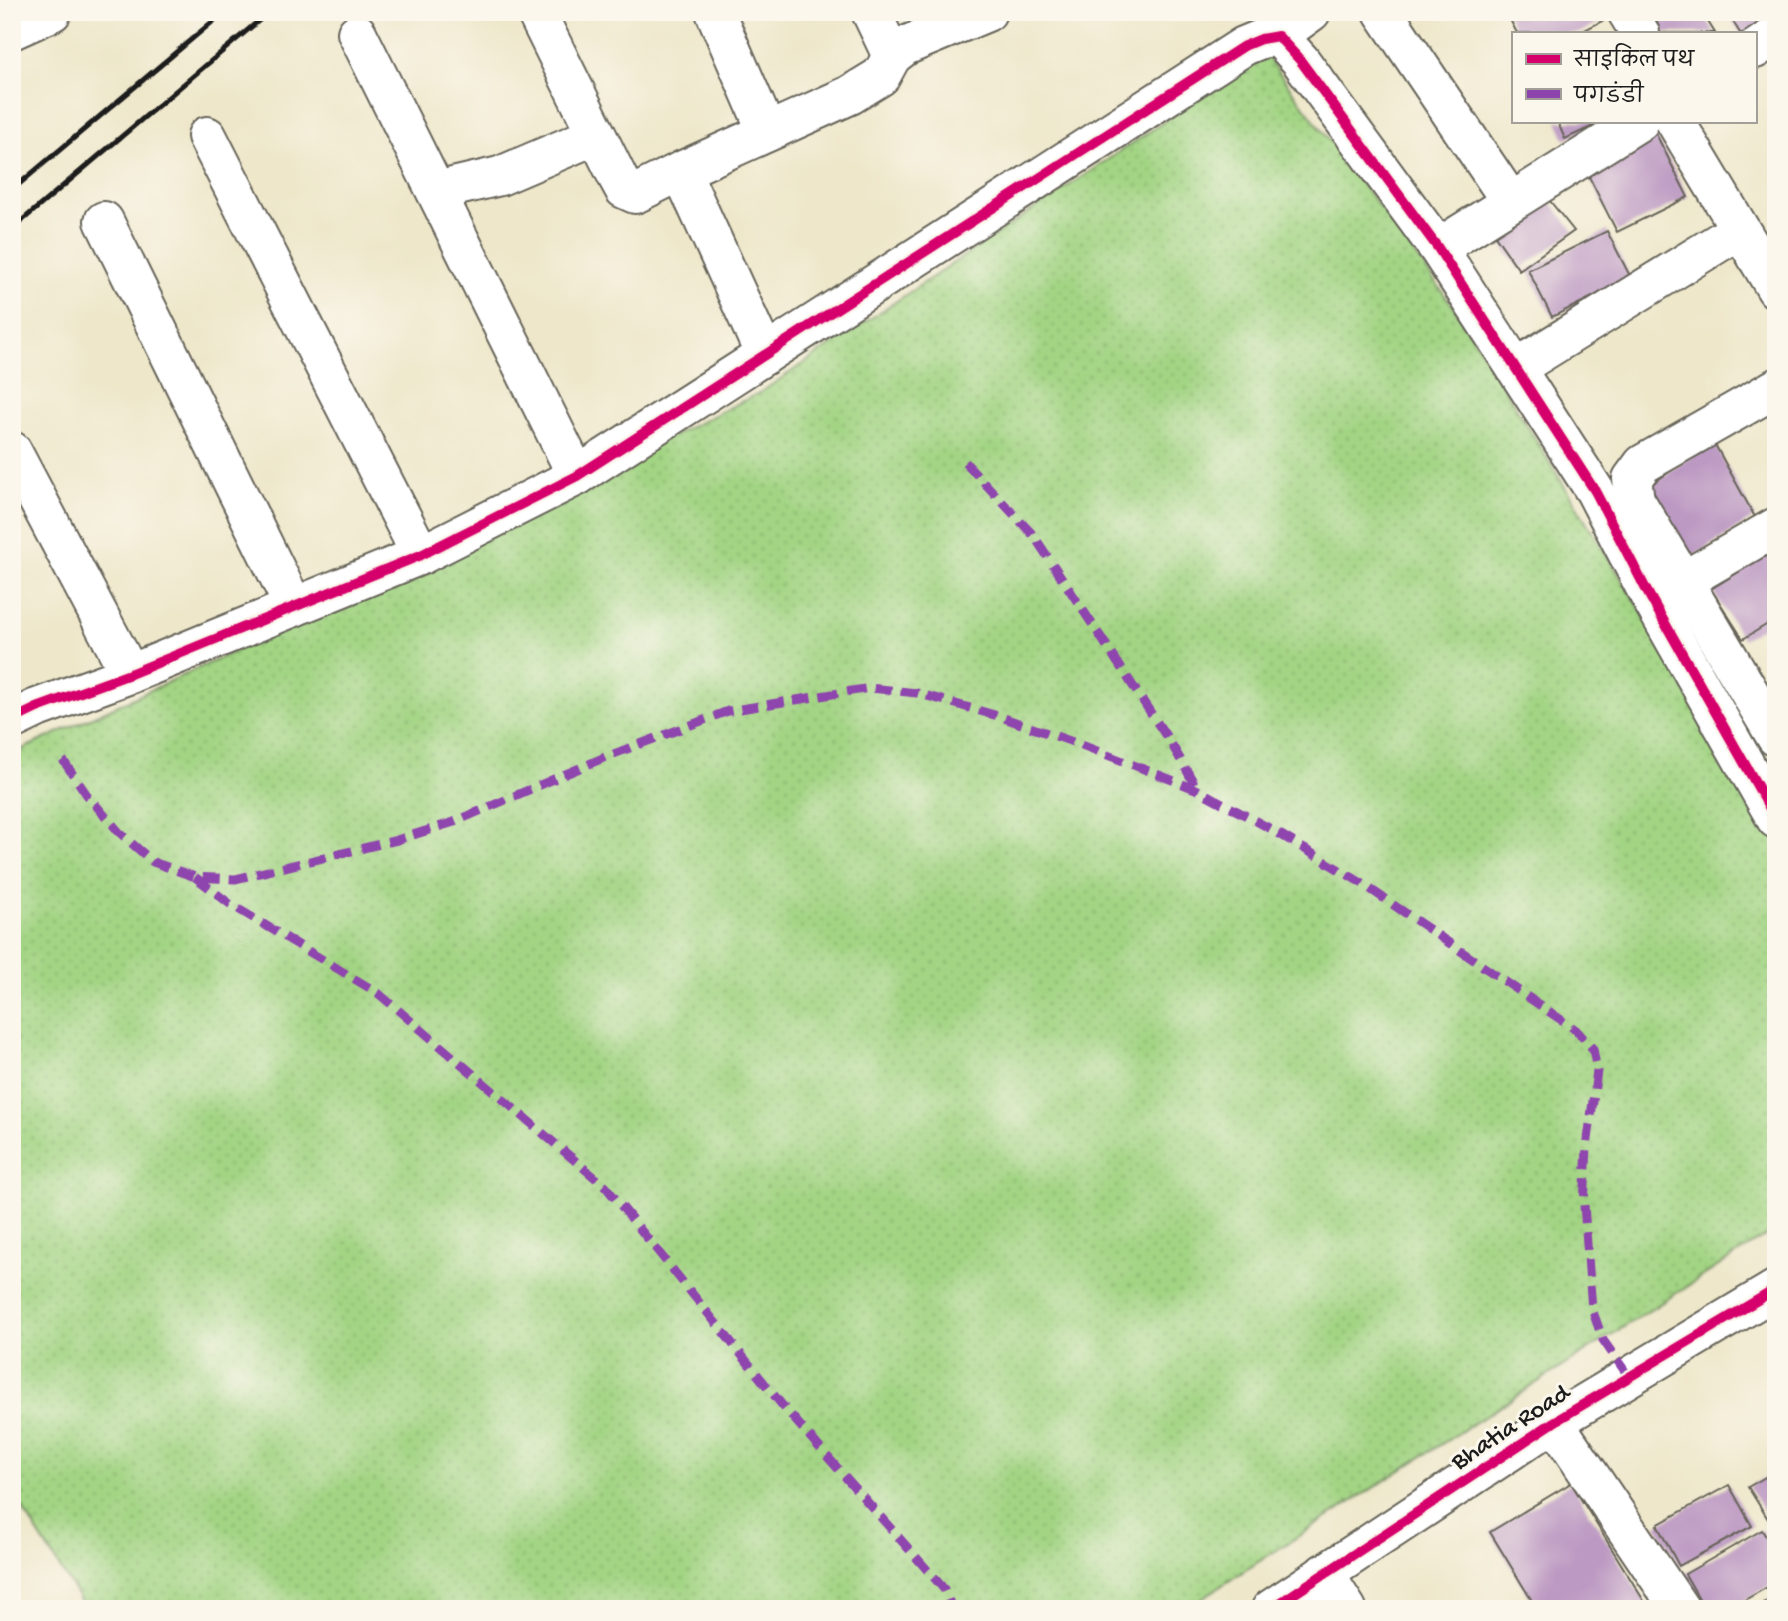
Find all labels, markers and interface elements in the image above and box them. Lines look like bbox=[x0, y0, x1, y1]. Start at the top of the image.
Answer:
legend bbox=[1512, 32, 1756, 122]
text: साइकिल पथ bbox=[1573, 43, 1695, 75]
text: पगडंडी bbox=[1573, 79, 1645, 111]
street label: Bhatia Road bbox=[1445, 1378, 1578, 1479]

